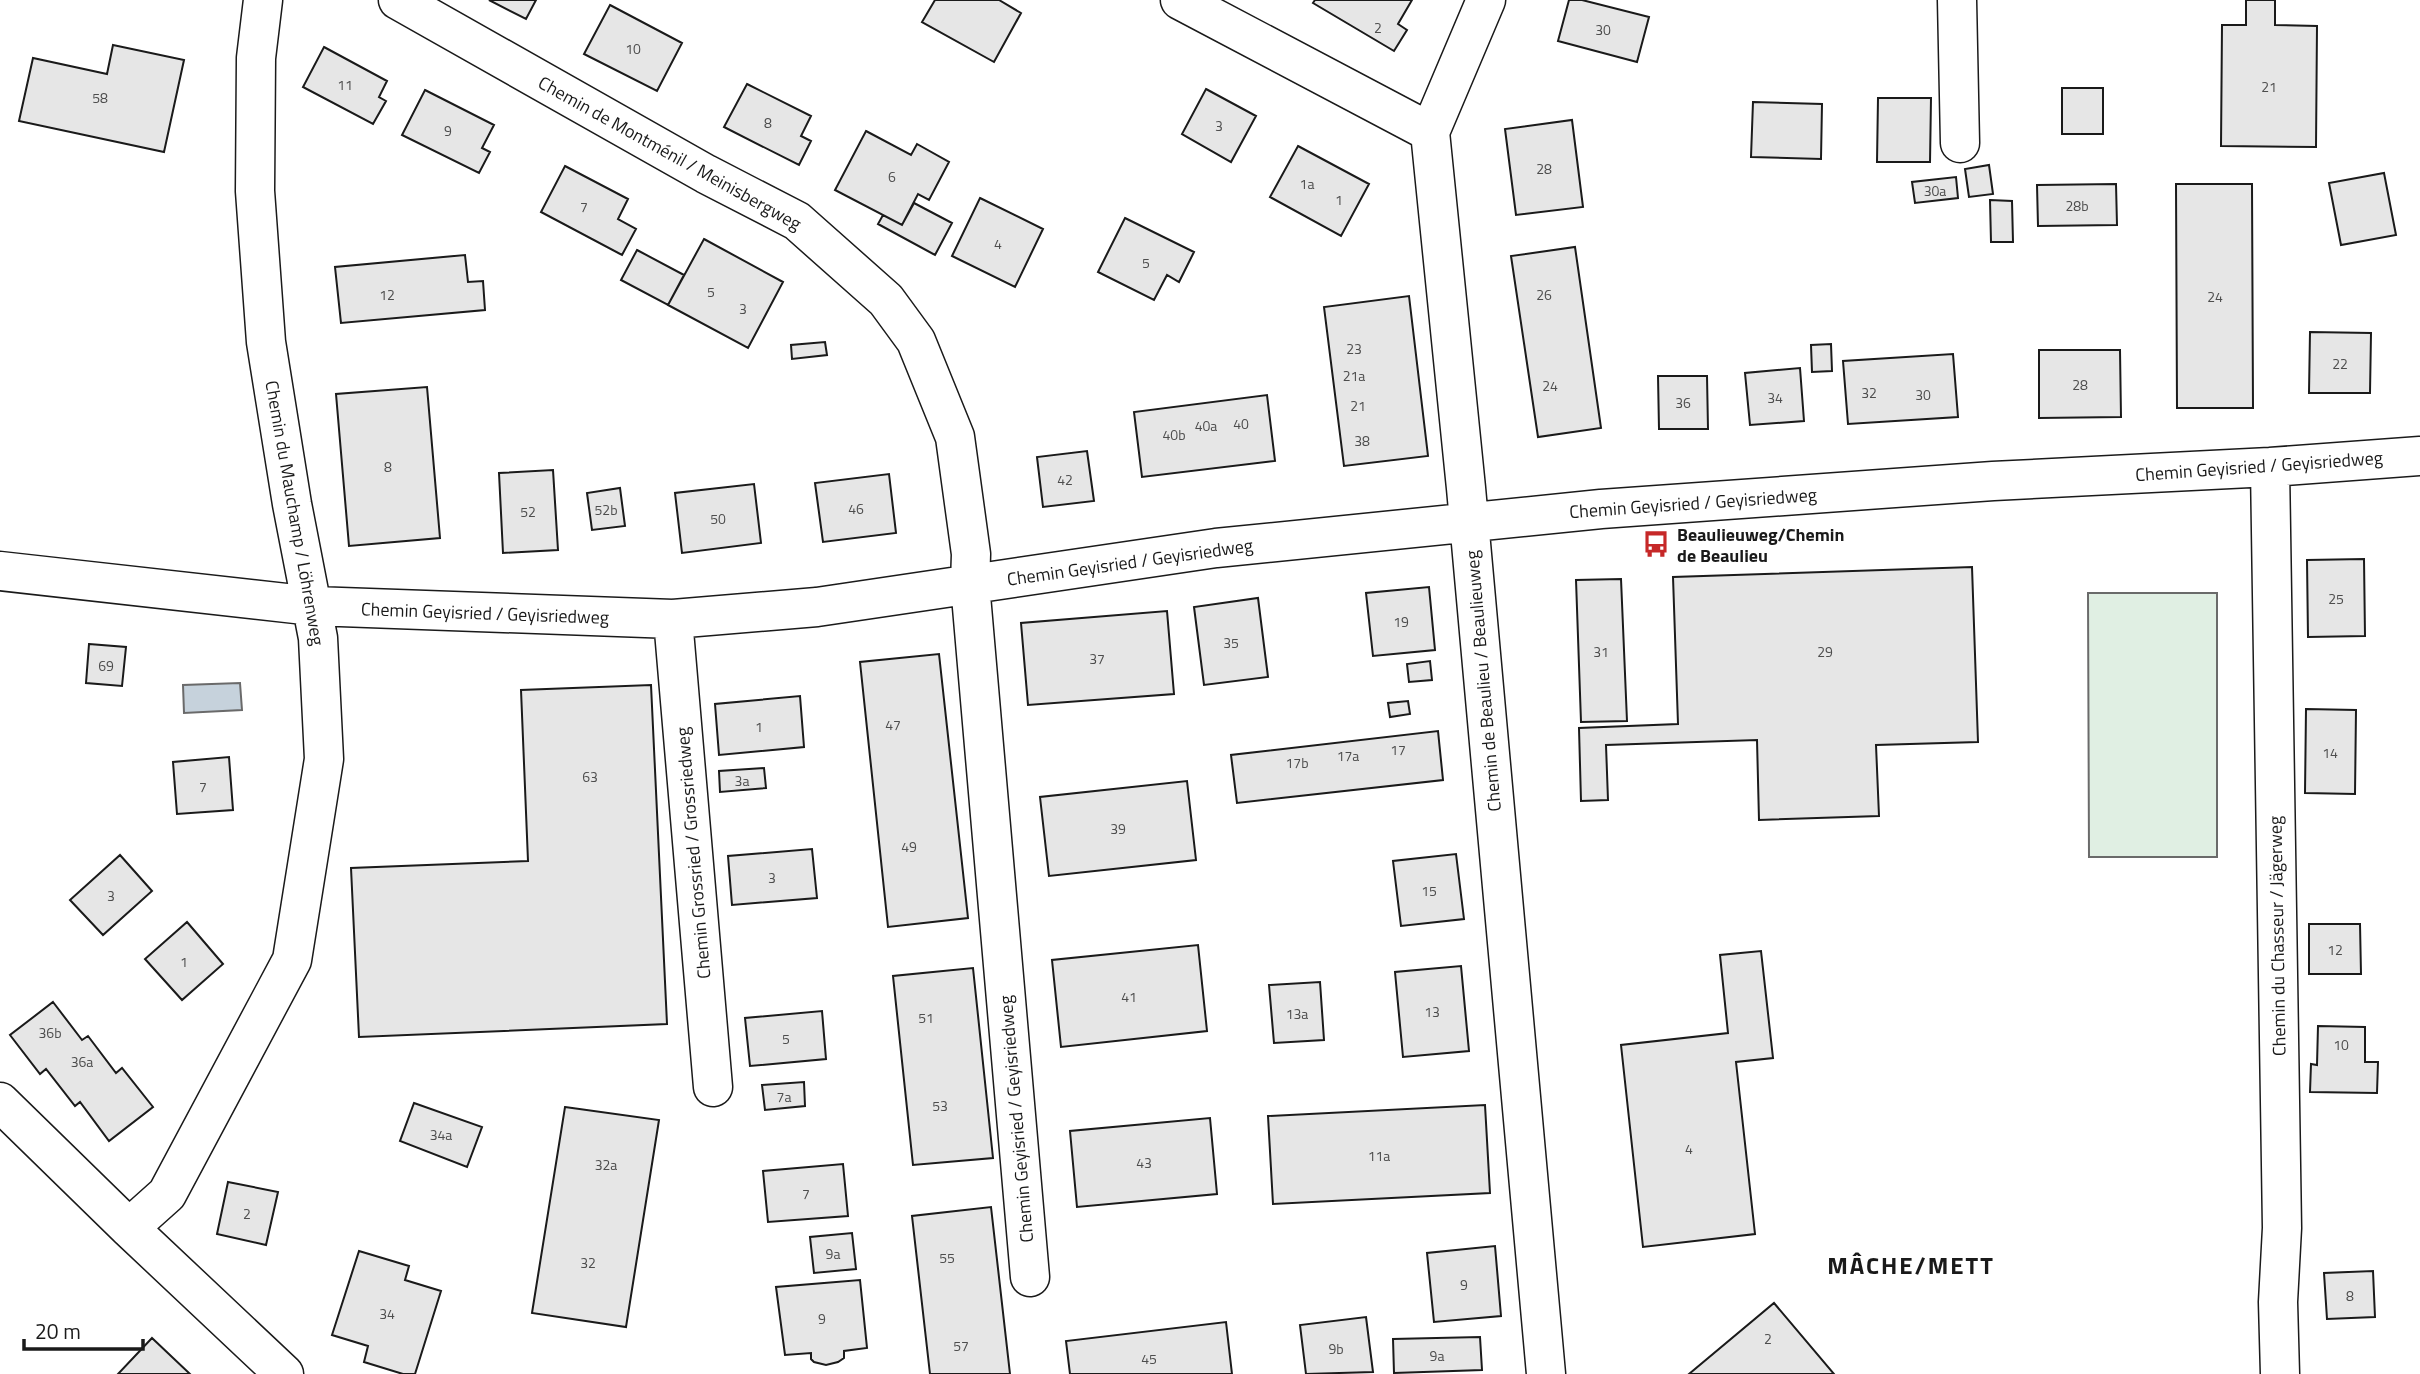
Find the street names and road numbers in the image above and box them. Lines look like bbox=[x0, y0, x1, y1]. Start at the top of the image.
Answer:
street label: Chemin de Montménil / Meinisbergweg bbox=[533, 69, 807, 237]
street label: Chemin du Mauchamp / Löhrenweg bbox=[258, 378, 332, 648]
street label: Chemin Geyisried / Geyisriedweg bbox=[2134, 444, 2384, 488]
street label: Chemin Geyisried / Geyisriedweg bbox=[1568, 481, 1818, 525]
street label: Chemin Geyisried / Geyisriedweg bbox=[1005, 531, 1255, 593]
street label: Chemin de Beaulieu / Beaulieuweg bbox=[1458, 549, 1508, 813]
street label: Chemin Geyisried / Geyisriedweg bbox=[361, 595, 609, 631]
street label: Chemin Grossried / Grossriedweg bbox=[669, 726, 717, 980]
street label: Chemin du Chasseur / Jägerweg bbox=[2261, 816, 2293, 1056]
street label: Chemin Geyisried / Geyisriedweg bbox=[992, 994, 1040, 1244]

